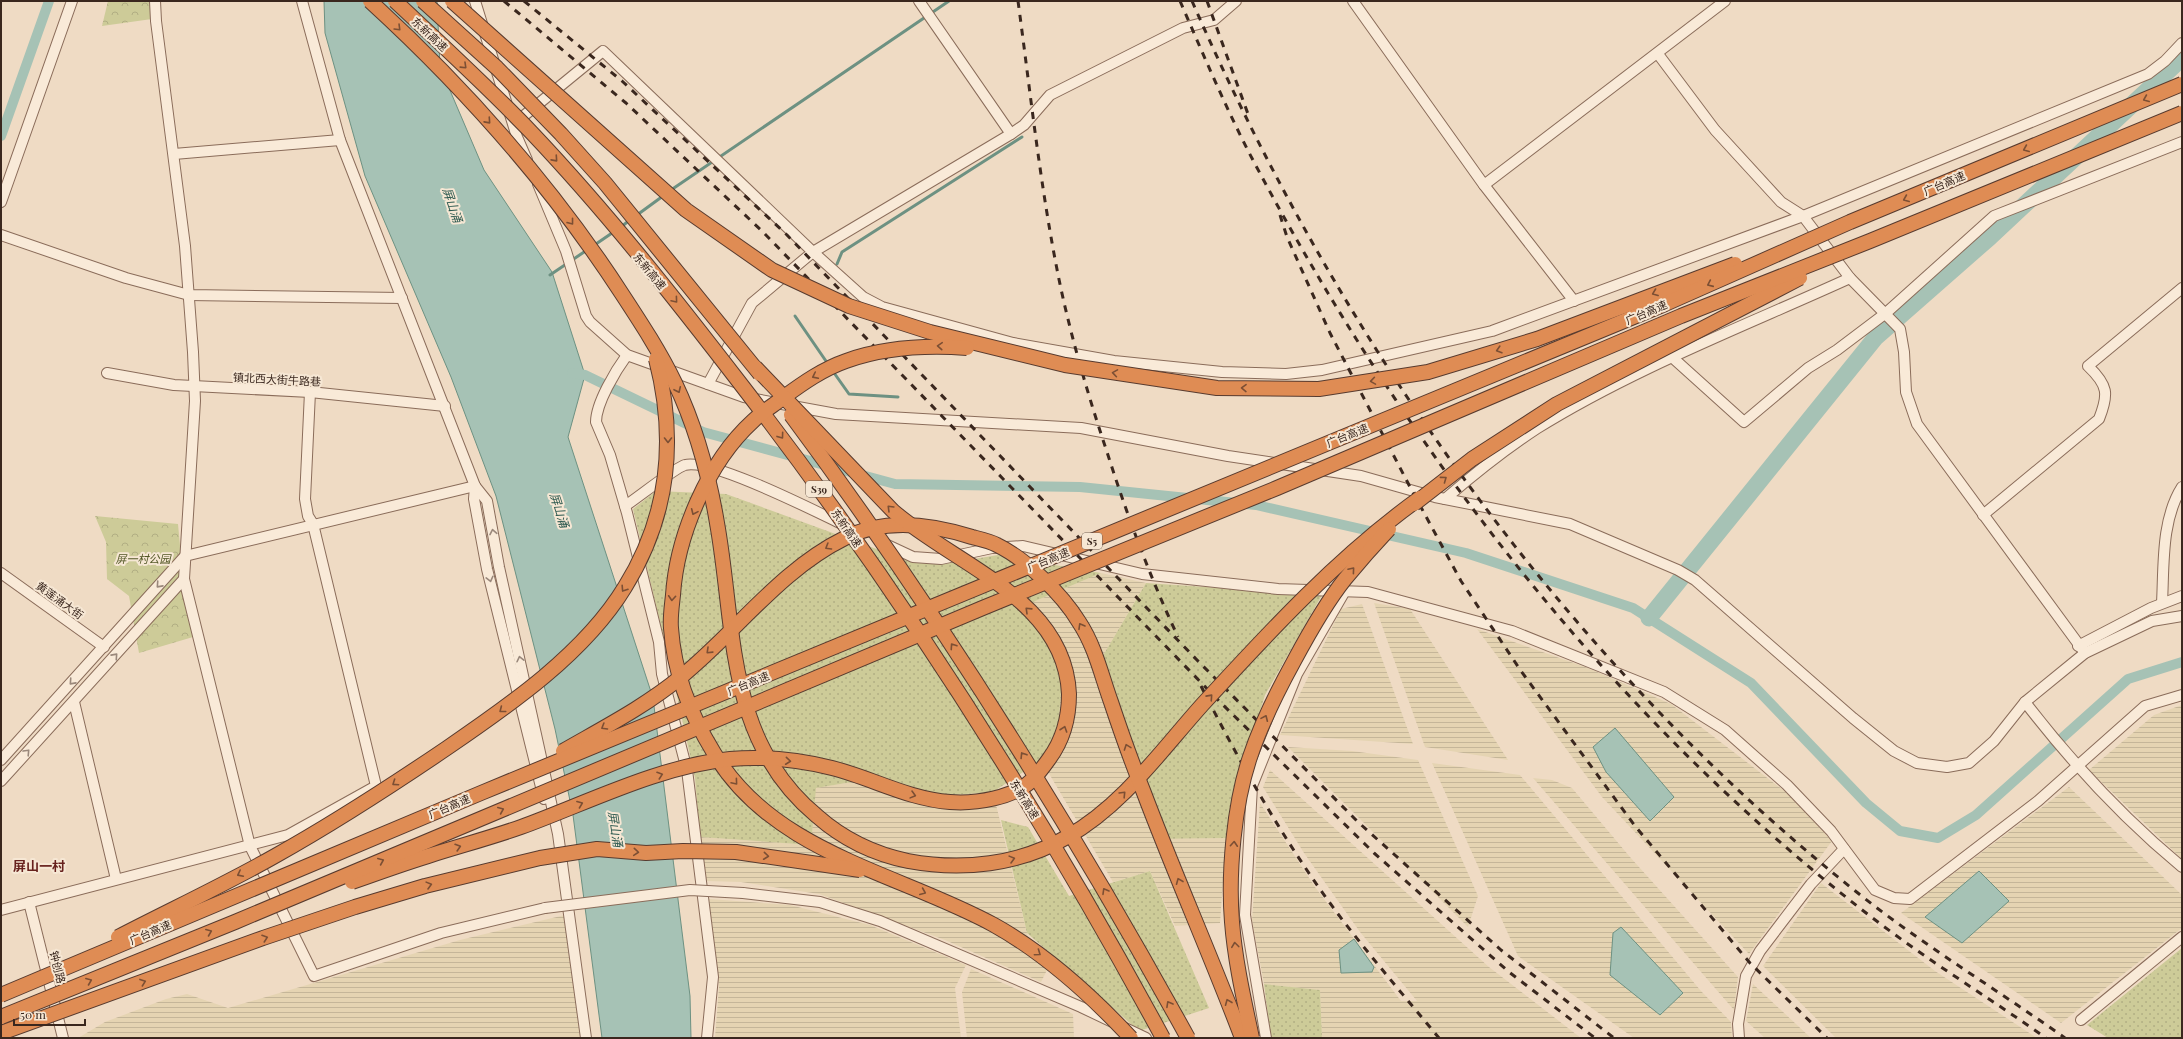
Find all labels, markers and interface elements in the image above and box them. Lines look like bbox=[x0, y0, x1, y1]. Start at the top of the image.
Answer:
street label: 东新高速 bbox=[409, 14, 451, 54]
one-way arrow bbox=[393, 23, 401, 31]
one-way arrow bbox=[459, 61, 467, 69]
one-way arrow bbox=[2143, 94, 2150, 102]
one-way arrow bbox=[484, 117, 491, 124]
one-way arrow bbox=[2023, 144, 2030, 152]
one-way arrow bbox=[550, 154, 557, 161]
street label: 广台高速 bbox=[1921, 168, 1967, 198]
water label: 屏山涌 bbox=[440, 185, 467, 227]
one-way arrow bbox=[1902, 194, 1910, 202]
one-way arrow bbox=[566, 217, 573, 224]
street label: 东新高速 bbox=[630, 249, 670, 293]
one-way arrow bbox=[1706, 279, 1714, 287]
one-way arrow bbox=[1652, 288, 1659, 296]
one-way arrow bbox=[671, 296, 678, 303]
street label: 广台高速 bbox=[1623, 297, 1669, 327]
one-way arrow bbox=[937, 341, 943, 350]
one-way arrow bbox=[1496, 345, 1503, 354]
street label: 镇北西大街牛路巷 bbox=[233, 369, 321, 389]
one-way arrow bbox=[1112, 369, 1118, 378]
one-way arrow bbox=[812, 371, 819, 379]
one-way arrow bbox=[1370, 376, 1376, 384]
one-way arrow bbox=[1241, 384, 1247, 392]
one-way arrow bbox=[673, 386, 681, 394]
street label: 广台高速 bbox=[1324, 420, 1370, 450]
one-way arrow bbox=[776, 432, 783, 439]
one-way arrow bbox=[664, 437, 672, 443]
one-way arrow bbox=[1440, 477, 1447, 484]
road number: S39 bbox=[806, 481, 832, 497]
water label: 屏山涌 bbox=[547, 490, 574, 531]
one-way arrow bbox=[887, 505, 895, 513]
street label: 东新高速 bbox=[828, 506, 866, 550]
one-way arrow bbox=[691, 507, 699, 515]
one-way arrow bbox=[489, 529, 497, 535]
road number: S5 bbox=[1082, 533, 1102, 549]
one-way arrow bbox=[825, 543, 832, 550]
street label: 广台高速 bbox=[1025, 544, 1071, 574]
park label: 屏一村公园 bbox=[116, 551, 172, 566]
one-way arrow bbox=[1348, 568, 1355, 575]
one-way arrow bbox=[485, 576, 493, 582]
street label: 黄莲涌大街 bbox=[33, 578, 87, 622]
one-way arrow bbox=[157, 580, 164, 588]
one-way arrow bbox=[622, 585, 629, 592]
one-way arrow bbox=[668, 595, 677, 601]
one-way arrow bbox=[1025, 607, 1033, 615]
one-way arrow bbox=[1079, 622, 1086, 630]
one-way arrow bbox=[950, 643, 958, 650]
one-way arrow bbox=[706, 646, 714, 654]
one-way arrow bbox=[110, 654, 117, 661]
one-way arrow bbox=[517, 656, 525, 662]
street label: 广台高速 bbox=[725, 668, 771, 698]
one-way arrow bbox=[70, 677, 77, 685]
one-way arrow bbox=[1205, 694, 1212, 702]
one-way arrow bbox=[499, 705, 506, 712]
one-way arrow bbox=[1261, 715, 1269, 722]
one-way arrow bbox=[601, 722, 608, 729]
one-way arrow bbox=[1059, 725, 1068, 732]
one-way arrow bbox=[1124, 743, 1132, 750]
one-way arrow bbox=[23, 750, 30, 757]
one-way arrow bbox=[1021, 753, 1028, 760]
one-way arrow bbox=[785, 756, 791, 765]
one-way arrow bbox=[656, 772, 663, 780]
street label: 东新高速 bbox=[1007, 776, 1043, 822]
one-way arrow bbox=[392, 778, 399, 786]
one-way arrow bbox=[731, 778, 738, 785]
one-way arrow bbox=[909, 790, 916, 799]
street label: 广台高速 bbox=[426, 791, 472, 821]
one-way arrow bbox=[1118, 791, 1125, 799]
one-way arrow bbox=[577, 801, 584, 809]
one-way arrow bbox=[496, 807, 504, 815]
water label: 屏山涌 bbox=[605, 810, 627, 850]
one-way arrow bbox=[1230, 841, 1239, 847]
one-way arrow bbox=[454, 843, 461, 852]
one-way arrow bbox=[633, 847, 639, 856]
one-way arrow bbox=[763, 851, 769, 860]
one-way arrow bbox=[1008, 855, 1015, 864]
district label: 屏山一村 bbox=[13, 857, 65, 874]
one-way arrow bbox=[377, 857, 384, 865]
one-way arrow bbox=[237, 869, 244, 877]
one-way arrow bbox=[1176, 878, 1184, 885]
one-way arrow bbox=[426, 881, 432, 889]
one-way arrow bbox=[920, 887, 927, 895]
one-way arrow bbox=[1102, 888, 1109, 895]
street label: 广台高速 bbox=[127, 917, 173, 947]
one-way arrow bbox=[206, 929, 213, 937]
one-way arrow bbox=[262, 934, 269, 942]
one-way arrow bbox=[1231, 942, 1240, 948]
one-way arrow bbox=[1033, 948, 1040, 955]
street label: 钟创路 bbox=[47, 949, 69, 985]
one-way arrow bbox=[84, 978, 92, 986]
one-way arrow bbox=[139, 979, 146, 987]
one-way arrow bbox=[1224, 998, 1232, 1005]
scale bar bbox=[14, 1001, 85, 1027]
one-way arrow bbox=[1166, 1001, 1174, 1008]
text: 50 m bbox=[20, 1006, 46, 1022]

